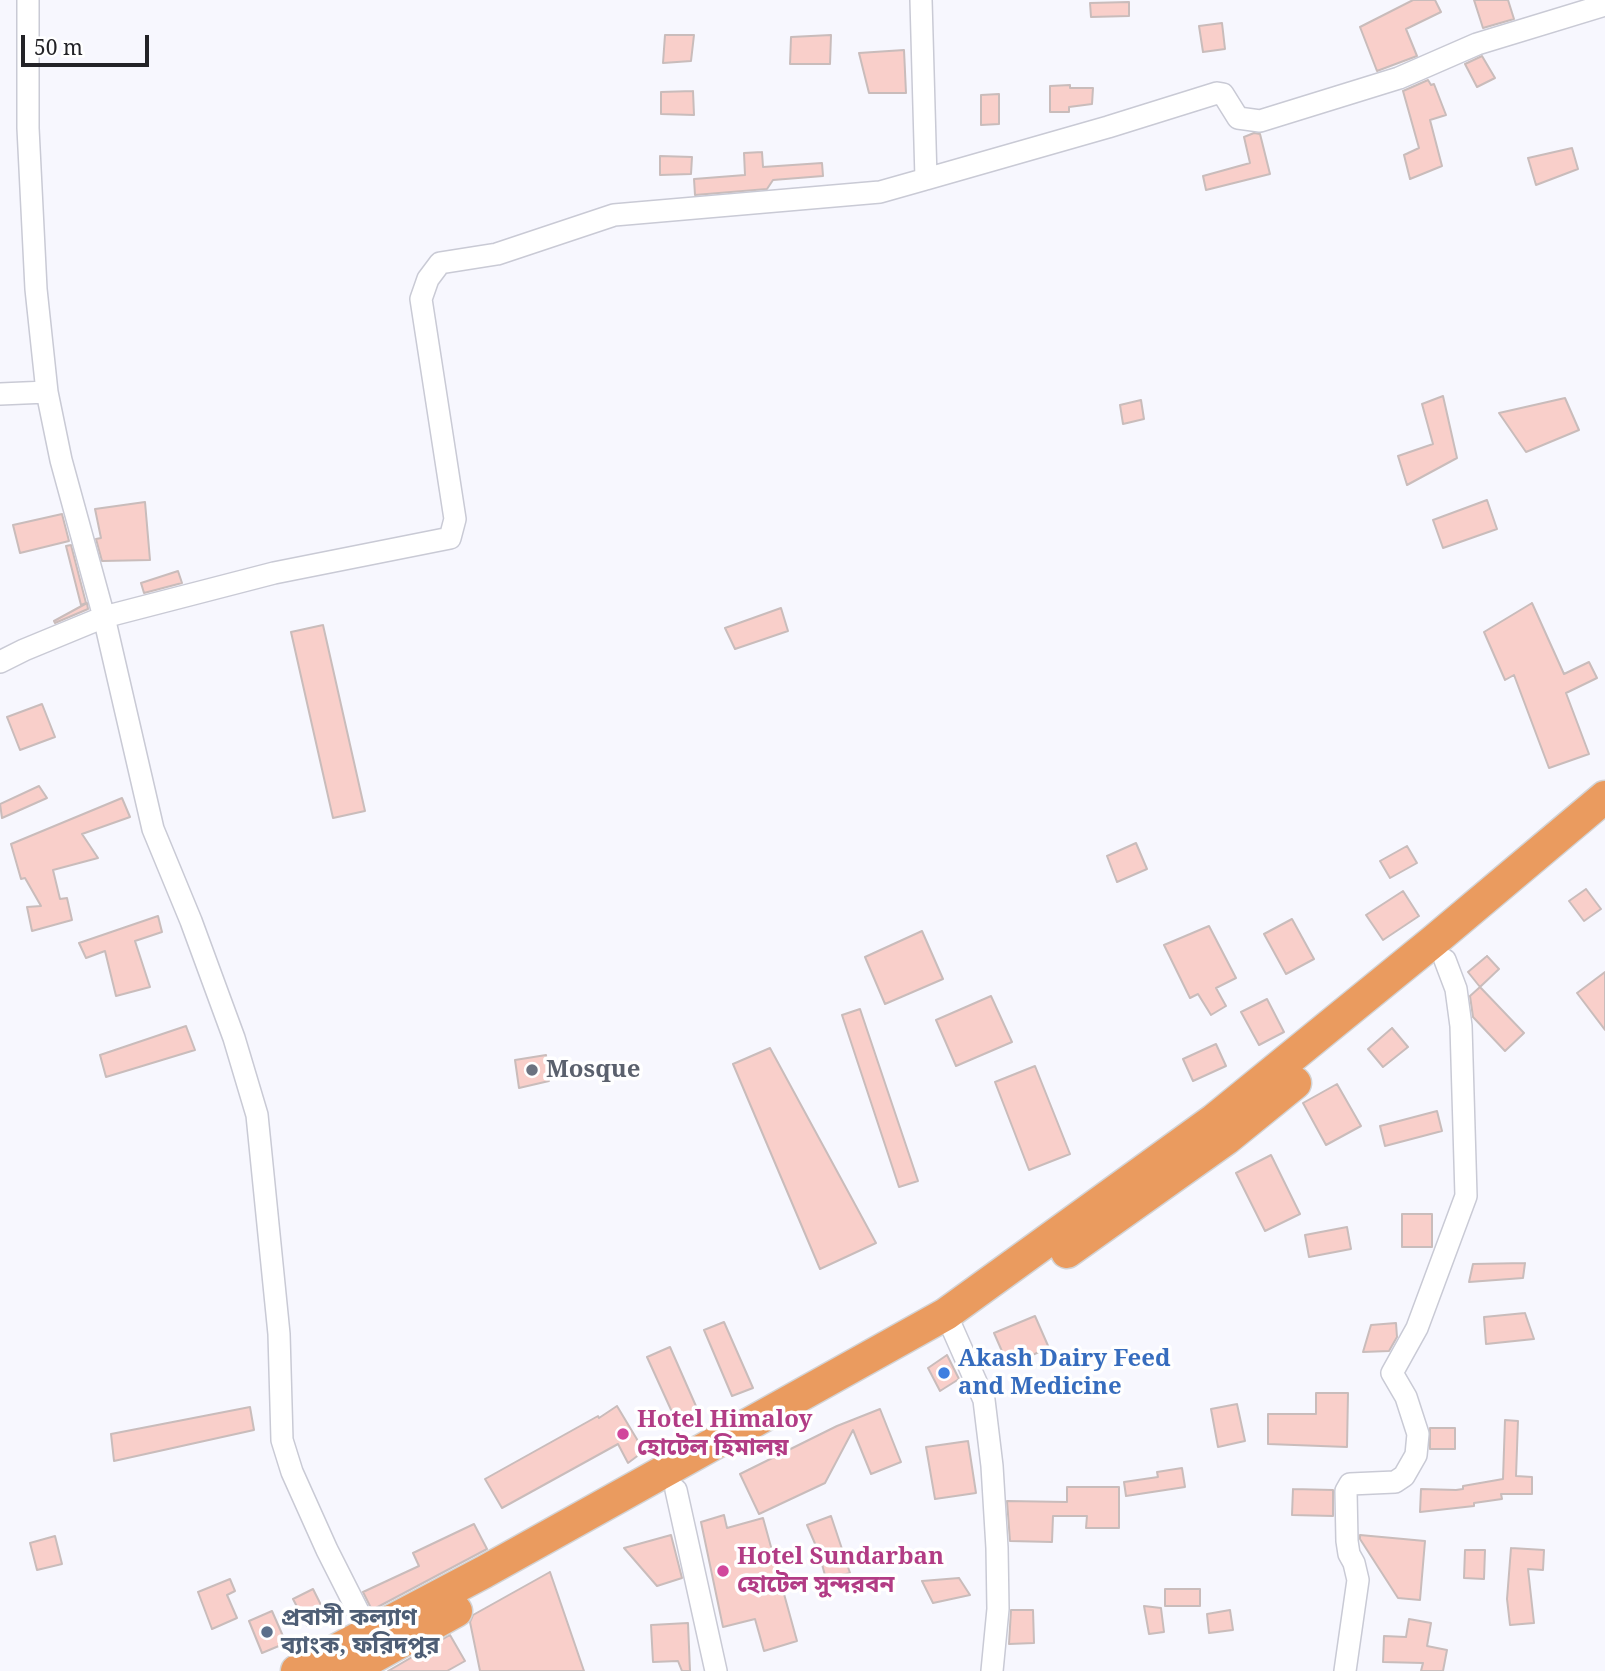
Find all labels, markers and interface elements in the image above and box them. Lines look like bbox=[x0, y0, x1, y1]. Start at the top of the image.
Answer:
scale bar bbox=[24, 21, 152, 65]
text: 50 m bbox=[34, 33, 83, 61]
place label: Mosque bbox=[546, 1056, 640, 1084]
marker: Mosque bbox=[524, 1062, 540, 1078]
place label: Akash Dairy Feed and Medicine bbox=[958, 1345, 1170, 1401]
marker: Akash Dairy Feed and Medicine bbox=[936, 1365, 952, 1381]
place label: Hotel Himaloy হোটেল হিমালয় bbox=[637, 1406, 812, 1462]
marker: Hotel Himaloy হোটেল হিমালয় bbox=[615, 1426, 631, 1442]
place label: Hotel Sundarban হোটেল সুন্দরবন bbox=[737, 1543, 944, 1599]
marker: Hotel Sundarban হোটেল সুন্দরবন bbox=[715, 1563, 731, 1579]
place label: প্রবাসী কল্যাণ ব্যাংক, ফরিদপুর bbox=[281, 1604, 439, 1660]
marker: প্রবাসী কল্যাণ ব্যাংক, ফরিদপুর bbox=[259, 1624, 275, 1640]

